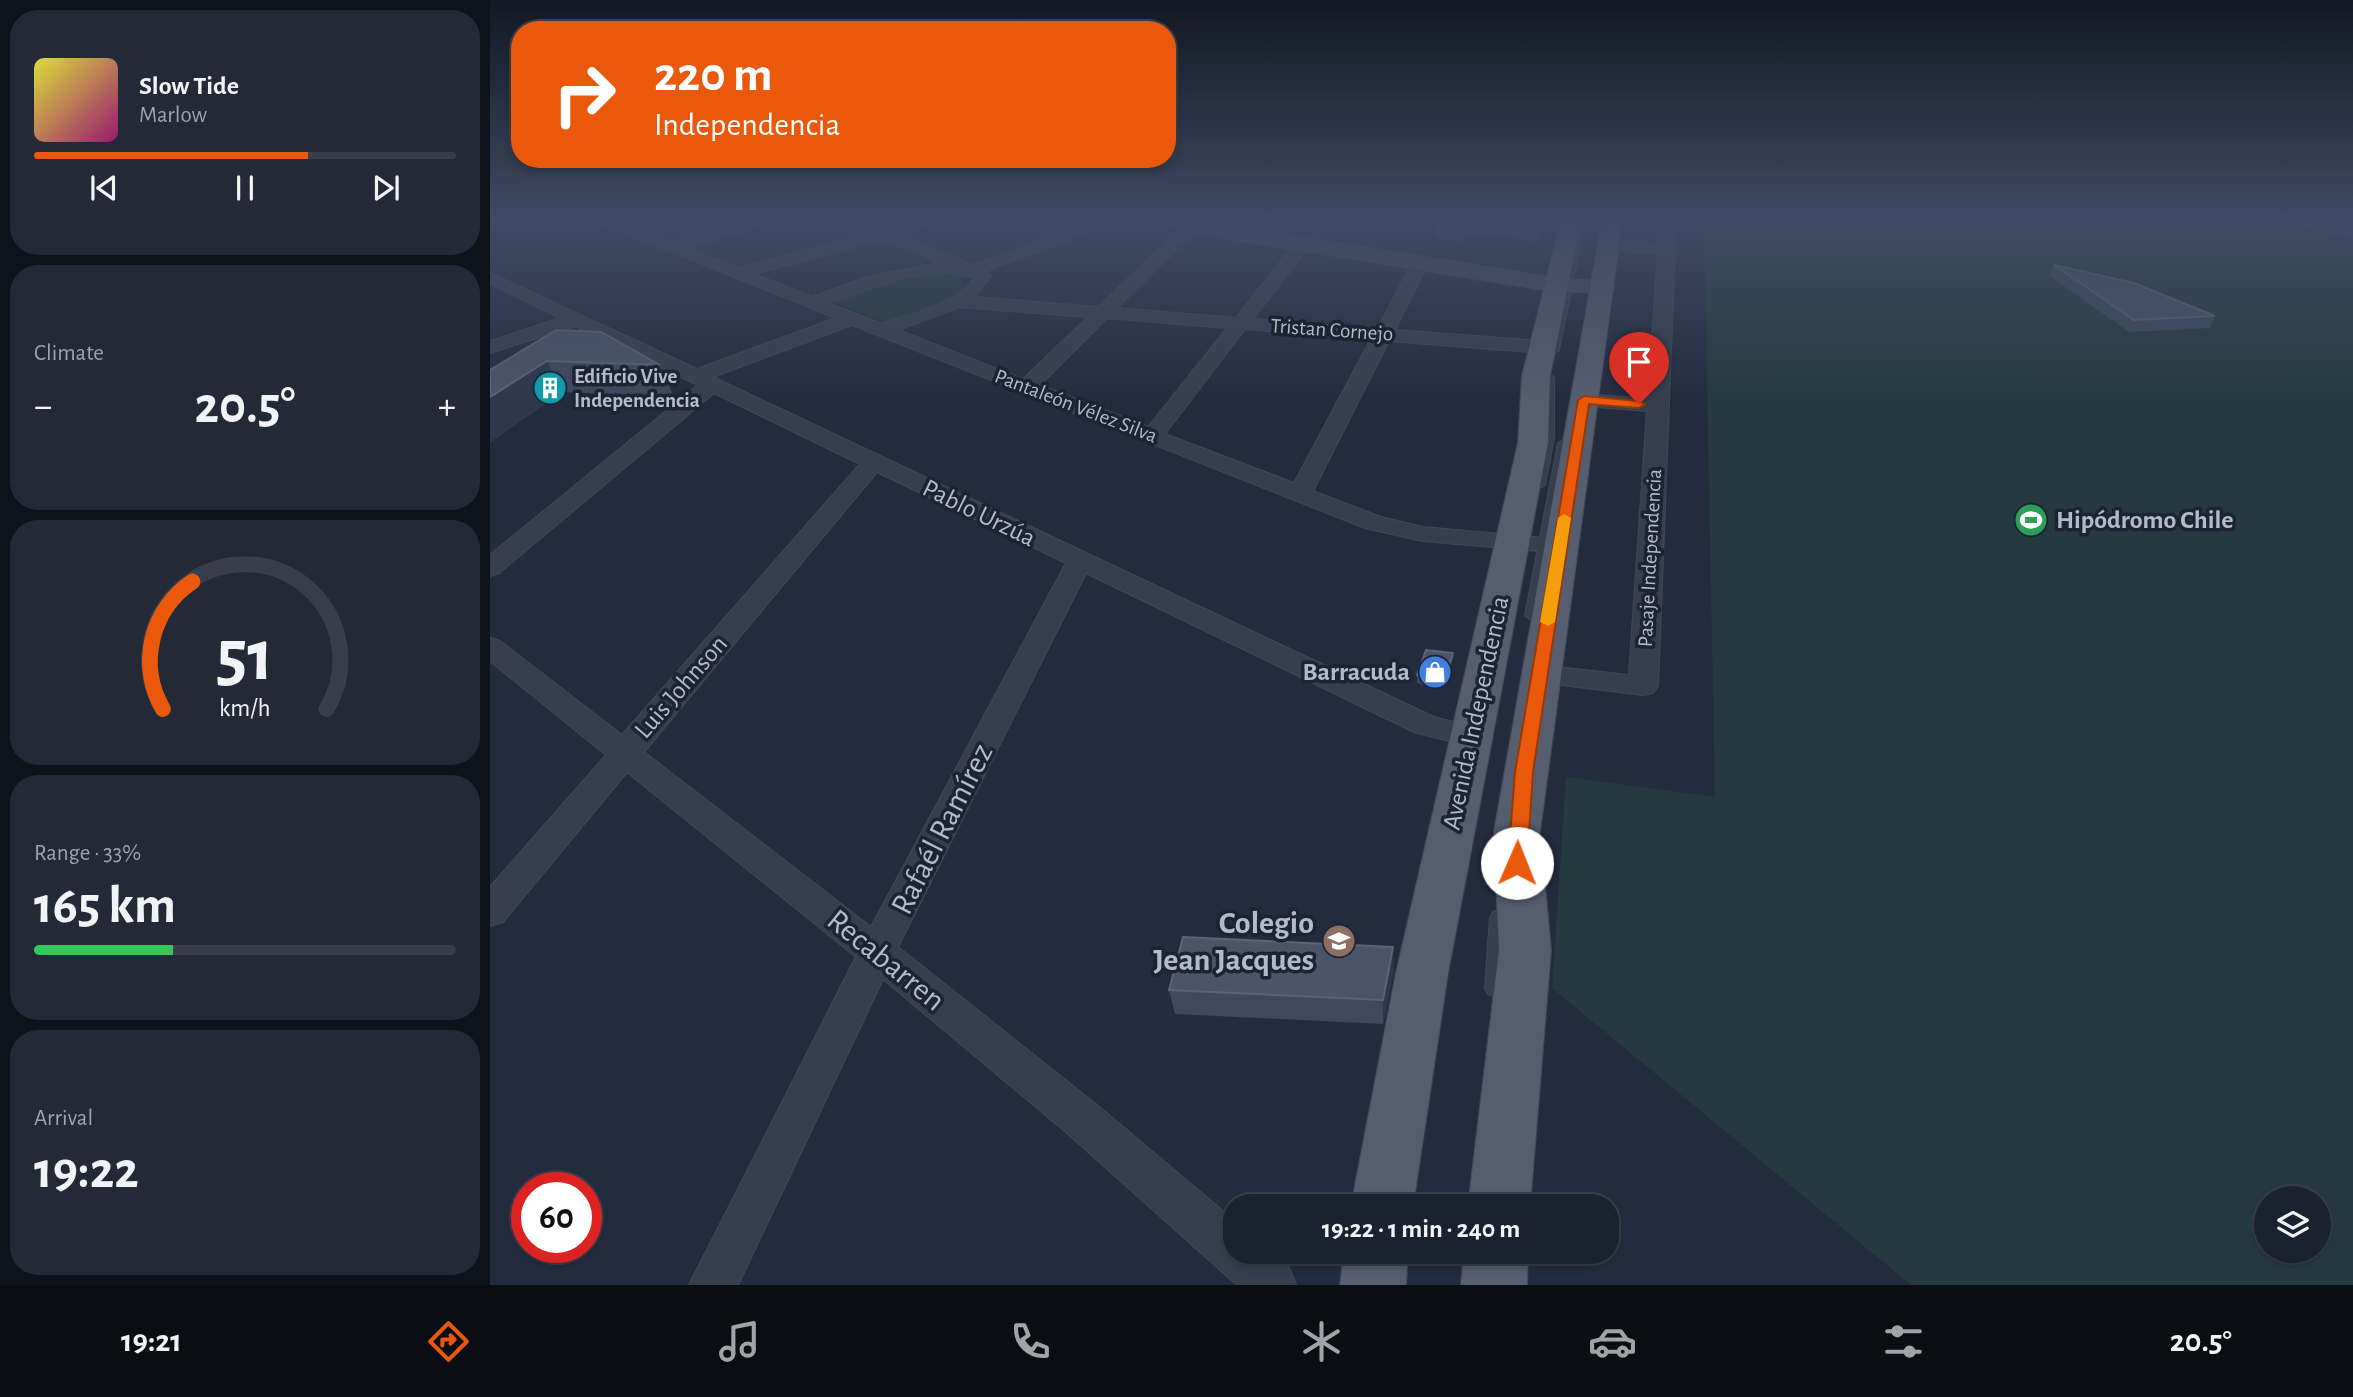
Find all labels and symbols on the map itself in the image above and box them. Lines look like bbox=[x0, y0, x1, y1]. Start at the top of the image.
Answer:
street label: Tristan Cornejo bbox=[1270, 315, 1394, 345]
pin bbox=[1609, 332, 1669, 404]
street label: Pantaleón Vélez Silva bbox=[992, 365, 1160, 447]
place label: Edificio Vive Independencia bbox=[574, 366, 700, 411]
building icon: Edificio Vive Independencia bbox=[531, 369, 569, 407]
street label: Pasaje Independencia bbox=[1635, 468, 1665, 648]
street label: Pablo Urzúa bbox=[919, 475, 1039, 551]
sports icon: Hipódromo Chile bbox=[2012, 501, 2050, 539]
place label: Hipódromo Chile bbox=[2056, 507, 2234, 533]
street label: Avenida Independencia bbox=[1439, 594, 1513, 832]
street label: Luis Johnson bbox=[630, 631, 732, 743]
shop icon: Barracuda bbox=[1416, 653, 1454, 691]
place label: Barracuda bbox=[1302, 659, 1410, 685]
street label: Rafaél Ramírez bbox=[885, 739, 999, 919]
position arrow bbox=[1480, 826, 1554, 900]
street label: Recabarren bbox=[821, 903, 951, 1017]
place label: Colegio Jean Jacques bbox=[1153, 907, 1314, 976]
school or university icon: Colegio Jean Jacques bbox=[1320, 922, 1358, 960]
speed limit sign: 60 bbox=[511, 1172, 602, 1263]

